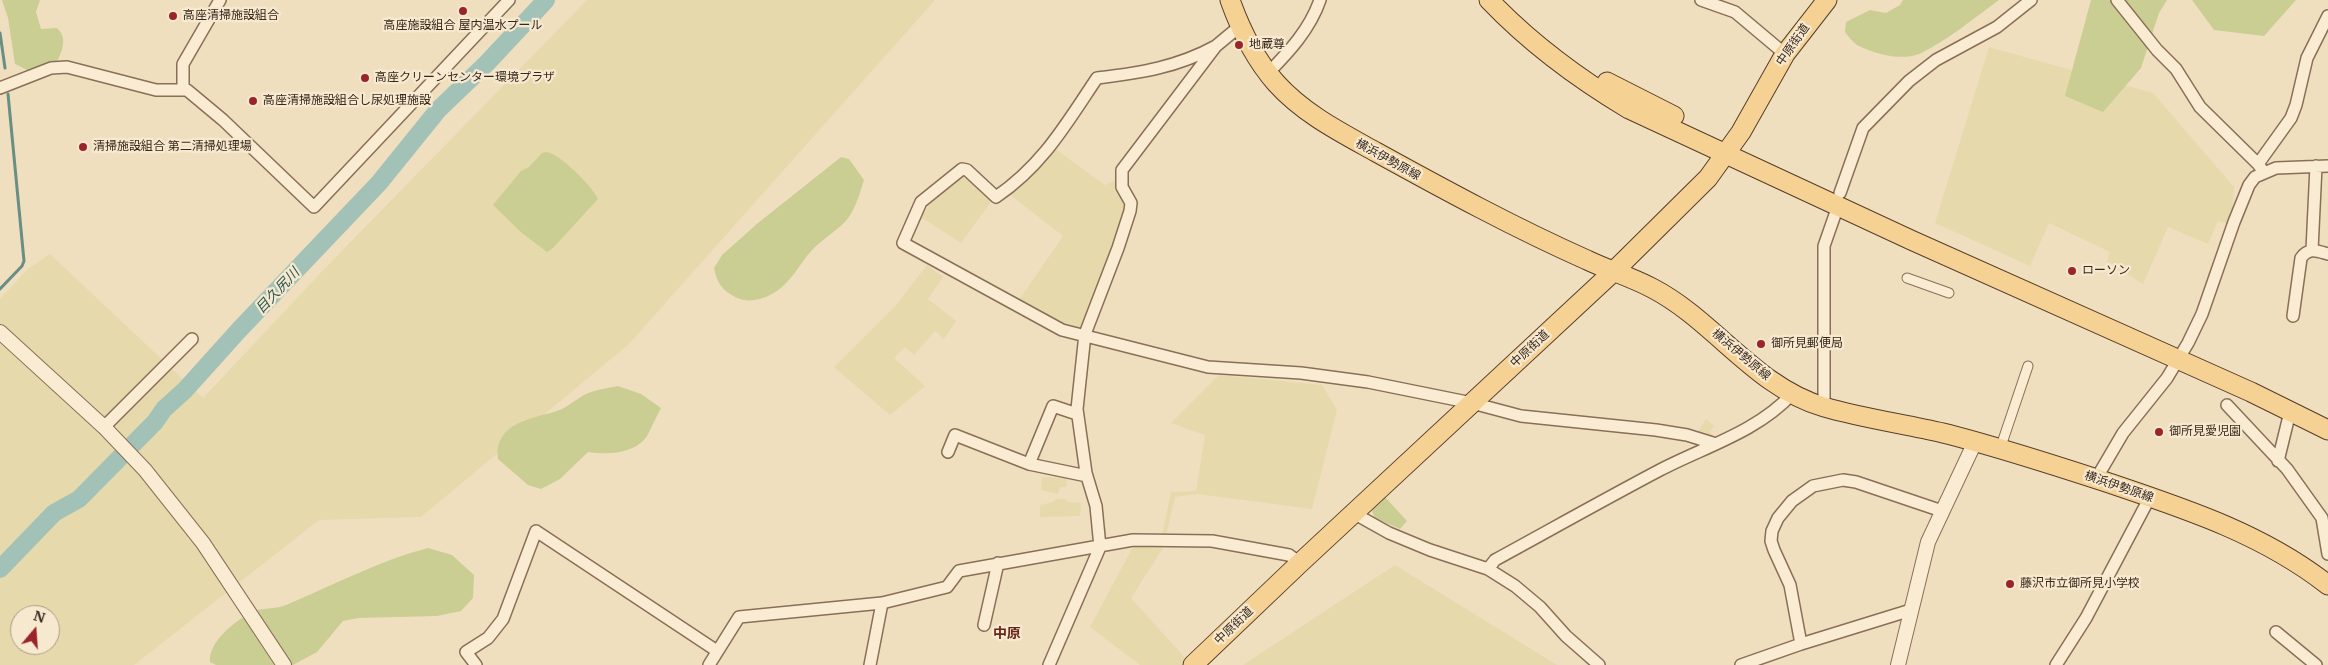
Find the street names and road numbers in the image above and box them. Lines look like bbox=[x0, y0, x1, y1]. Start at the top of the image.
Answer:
street label: 中原街道 bbox=[1773, 21, 1813, 69]
street label: 横浜伊勢原線 bbox=[1353, 136, 1423, 184]
street label: 横浜伊勢原線 bbox=[1709, 326, 1773, 384]
street label: 中原街道 bbox=[1508, 327, 1552, 371]
street label: 横浜伊勢原線 bbox=[2083, 468, 2155, 506]
street label: 中原街道 bbox=[1212, 604, 1256, 648]

